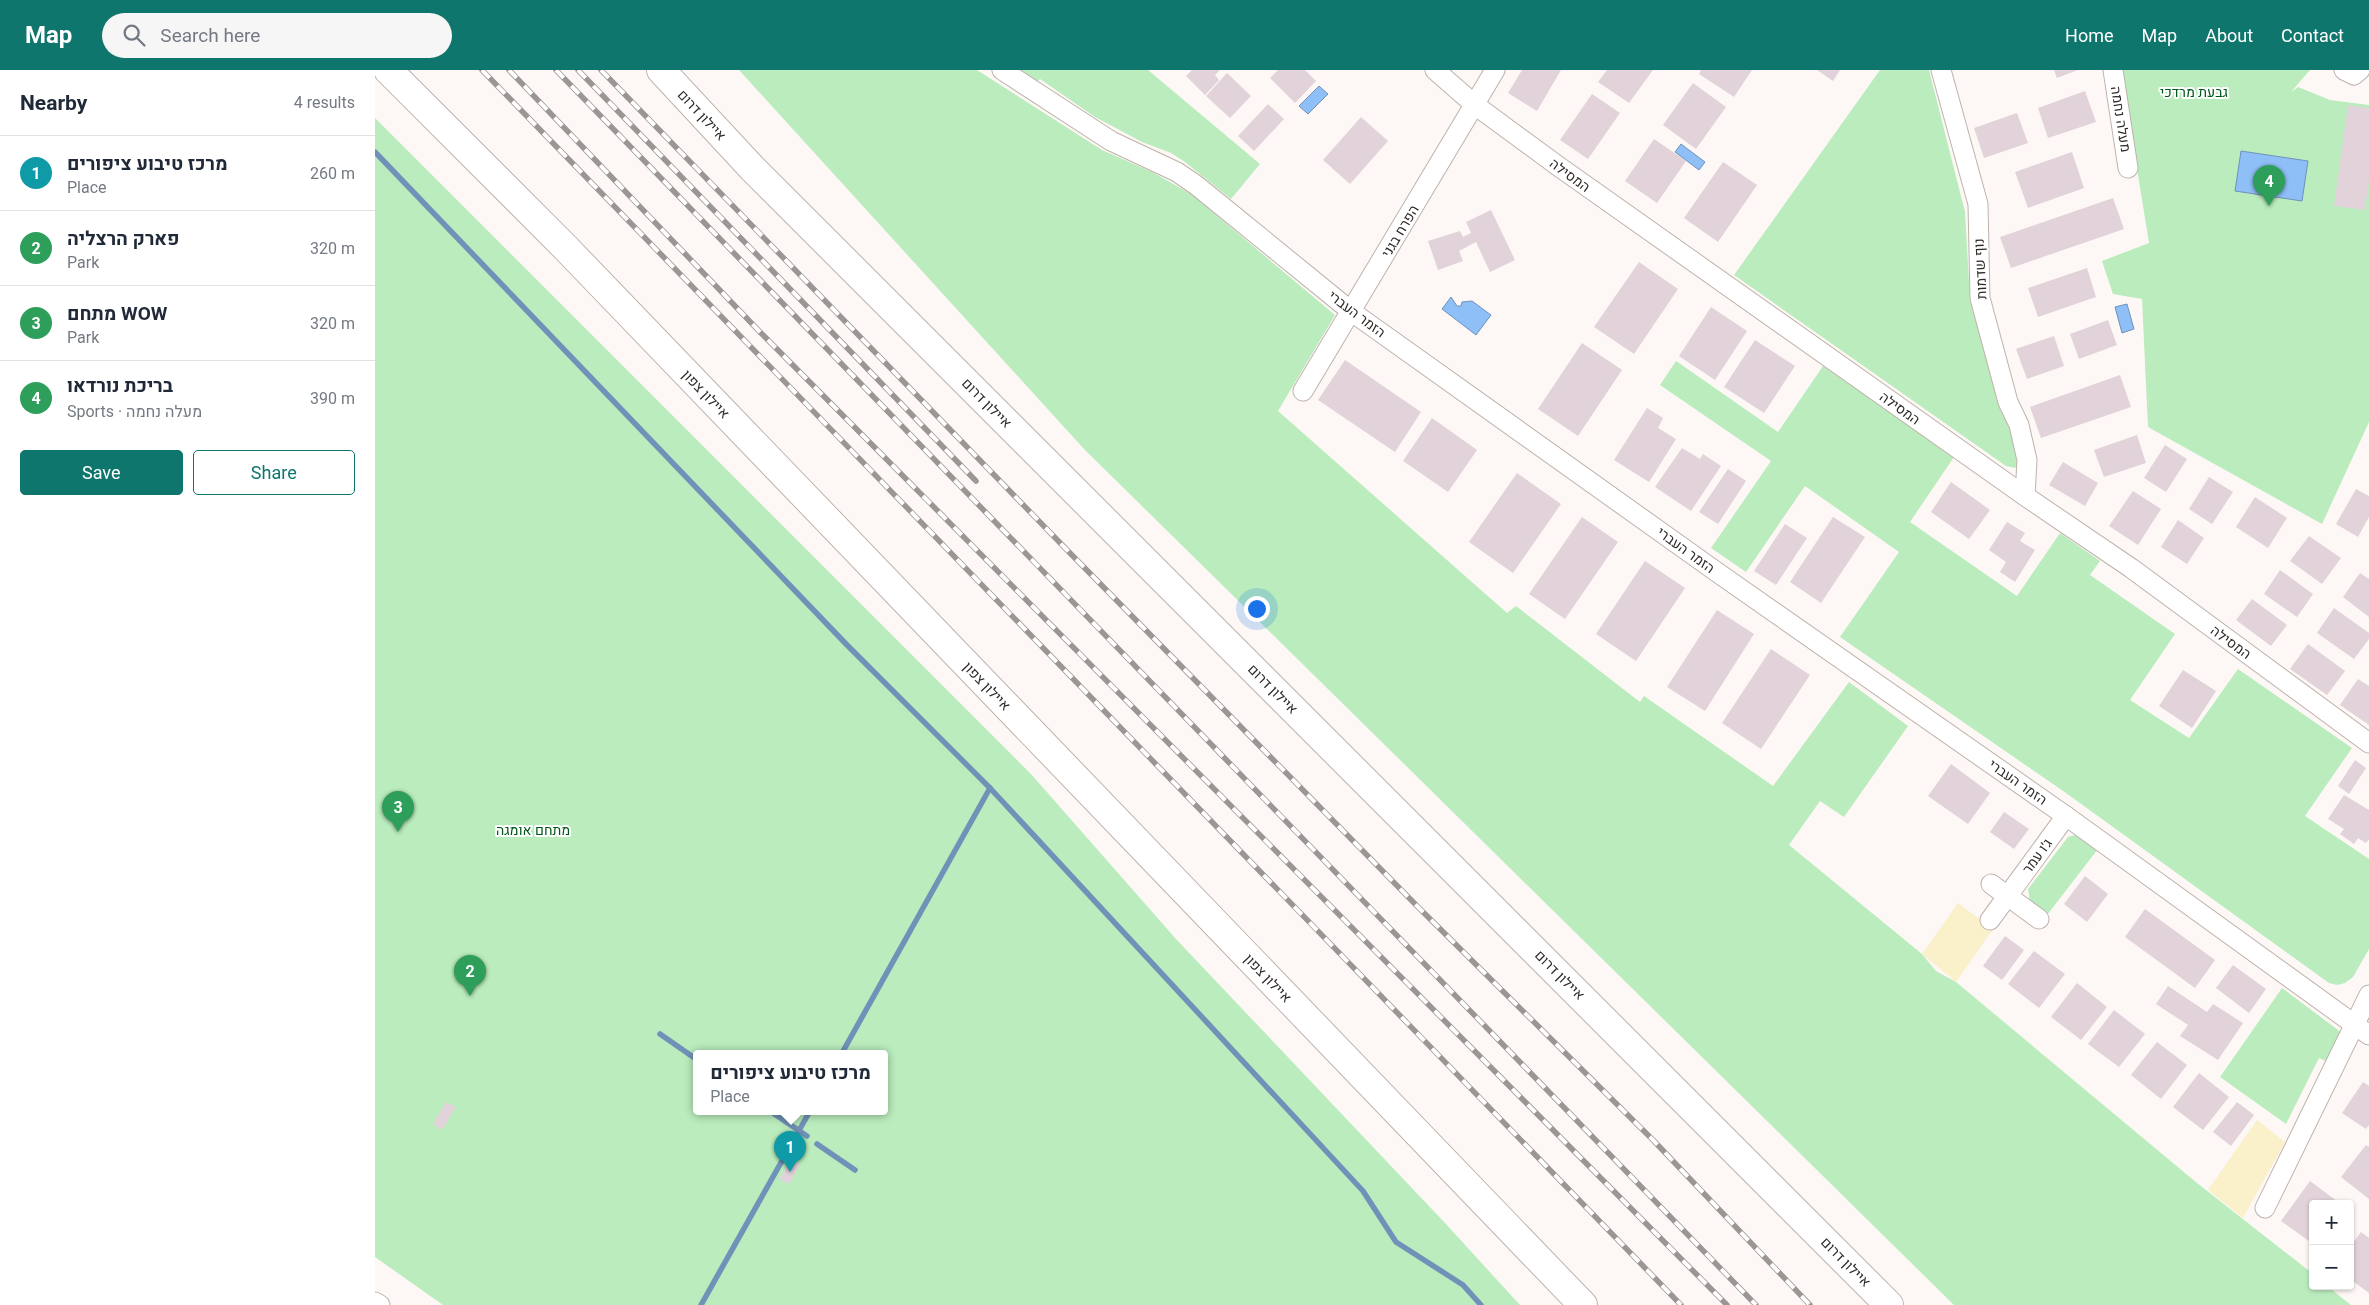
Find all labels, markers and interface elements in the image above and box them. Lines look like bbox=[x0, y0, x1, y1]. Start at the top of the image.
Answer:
search box bbox=[102, 13, 452, 58]
text: Map bbox=[25, 21, 72, 49]
icon: search bbox=[120, 21, 148, 49]
text: Search here bbox=[160, 24, 260, 47]
text: Home bbox=[2065, 25, 2114, 46]
text: Map bbox=[2142, 25, 2177, 46]
text: About bbox=[2205, 25, 2253, 46]
text: Contact bbox=[2281, 25, 2344, 46]
park label: גבעת מרדכי bbox=[2160, 84, 2228, 100]
street label: מעלה נחמה bbox=[2108, 85, 2134, 153]
street label: איילון דרום bbox=[675, 86, 729, 144]
text: Nearby bbox=[20, 91, 87, 115]
text: 4 results bbox=[294, 93, 355, 112]
text: מרכז טיבוע ציפורים bbox=[67, 152, 228, 175]
street label: המסילה bbox=[1547, 155, 1593, 195]
text: 1 bbox=[31, 164, 41, 183]
text: 260 m bbox=[310, 164, 355, 183]
pin: 4 bbox=[2253, 165, 2285, 206]
text: Place bbox=[67, 178, 107, 197]
street label: הפרח בגני bbox=[1378, 202, 1422, 260]
text: פארק הרצליה bbox=[67, 227, 180, 250]
street label: נוף שדמות bbox=[1970, 238, 1990, 300]
text: 2 bbox=[31, 239, 41, 258]
text: 320 m bbox=[310, 239, 355, 258]
text: Park bbox=[67, 253, 99, 272]
street label: הזמר העברי bbox=[1325, 287, 1389, 341]
text: מתחם WOW bbox=[67, 302, 167, 325]
text: 3 bbox=[31, 314, 41, 333]
text: 320 m bbox=[310, 314, 355, 333]
text: Park bbox=[67, 328, 99, 347]
street label: איילון צפון bbox=[679, 367, 733, 421]
text: בריכת נורדאו bbox=[67, 374, 173, 397]
street label: איילון דרום bbox=[959, 375, 1015, 431]
street label: המסילה bbox=[1877, 388, 1923, 428]
text: 4 bbox=[31, 389, 41, 408]
text: 390 m bbox=[310, 389, 355, 408]
text: Sports · מעלה נחמה bbox=[67, 402, 202, 421]
button: Save bbox=[20, 450, 183, 495]
button: Share bbox=[193, 450, 355, 495]
street label: הזמר העברי bbox=[1654, 524, 1718, 576]
your location bbox=[1244, 596, 1270, 622]
street label: המסילה bbox=[2208, 622, 2254, 662]
street label: איילון צפון bbox=[960, 659, 1014, 713]
street label: איילון דרום bbox=[1245, 661, 1301, 717]
street label: הזמר העברי bbox=[1986, 756, 2050, 808]
pin: 3 bbox=[382, 791, 414, 832]
park label: מתחם אומגה bbox=[496, 822, 570, 838]
street label: ג׳ו עמר bbox=[2019, 835, 2055, 877]
street label: איילון דרום bbox=[1532, 947, 1588, 1003]
street label: איילון צפון bbox=[1241, 951, 1295, 1005]
pin: 2 bbox=[454, 955, 486, 996]
popup bbox=[693, 1050, 888, 1115]
text: מרכז טיבוע ציפורים bbox=[710, 1061, 871, 1084]
text: Place bbox=[710, 1087, 750, 1106]
pin: 1 bbox=[774, 1131, 806, 1172]
map controls bbox=[2309, 1200, 2354, 1290]
button: + bbox=[2309, 1200, 2354, 1245]
street label: איילון דרום bbox=[1818, 1234, 1874, 1290]
button: − bbox=[2309, 1245, 2354, 1290]

